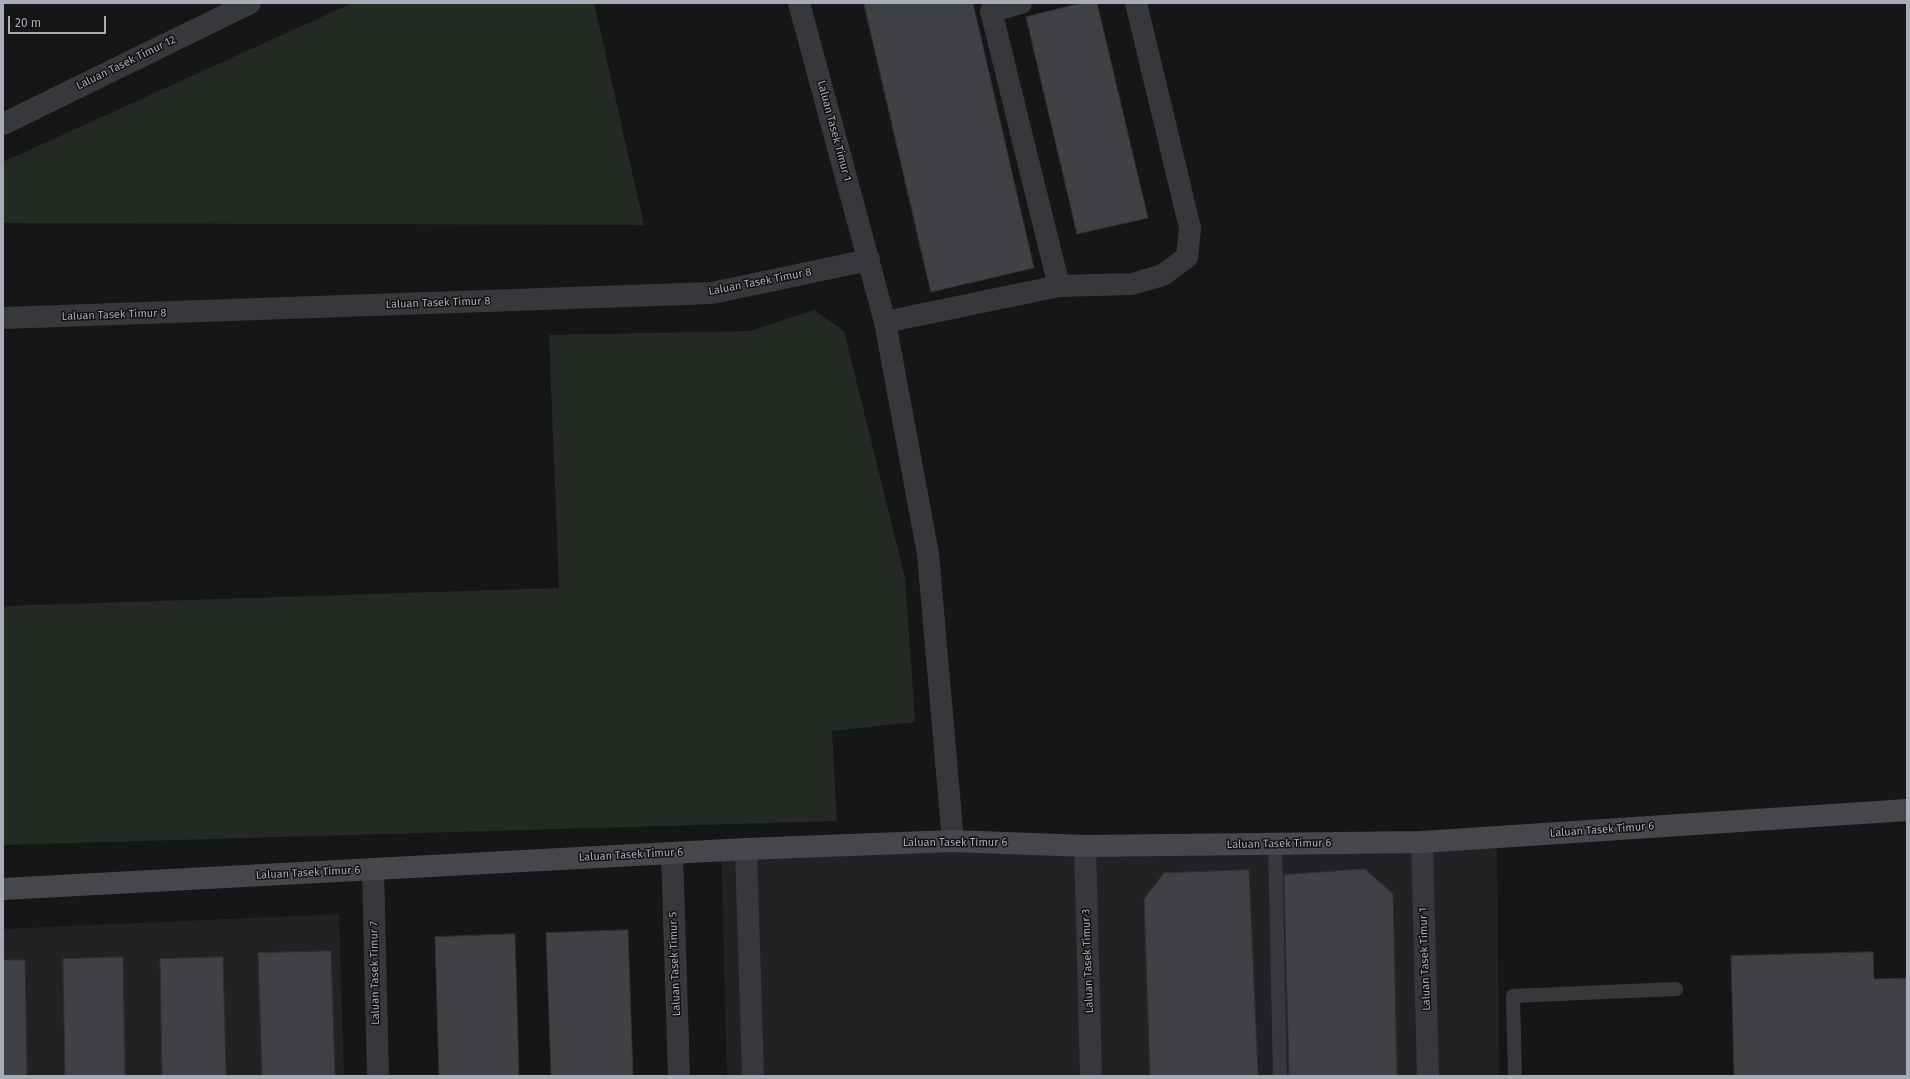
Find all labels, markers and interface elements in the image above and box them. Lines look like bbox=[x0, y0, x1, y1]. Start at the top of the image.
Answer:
scale bar bbox=[10, 8, 108, 34]
text: 20 m bbox=[15, 16, 41, 30]
street label: Laluan Tasek Timur 12 bbox=[74, 33, 178, 93]
street label: Laluan Tasek Timur 1 bbox=[814, 79, 854, 183]
street label: Laluan Tasek Timur 8 bbox=[707, 266, 813, 298]
street label: Laluan Tasek Timur 8 bbox=[385, 295, 491, 311]
street label: Laluan Tasek Timur 8 bbox=[61, 307, 167, 323]
street label: Laluan Tasek Timur 6 bbox=[1549, 820, 1655, 840]
street label: Laluan Tasek Timur 6 bbox=[903, 836, 1007, 850]
street label: Laluan Tasek Timur 6 bbox=[1227, 836, 1331, 852]
street label: Laluan Tasek Timur 6 bbox=[578, 846, 684, 864]
street label: Laluan Tasek Timur 6 bbox=[255, 864, 361, 882]
street label: Laluan Tasek Timur 1 bbox=[1417, 907, 1433, 1011]
street label: Laluan Tasek Timur 3 bbox=[1080, 909, 1096, 1013]
street label: Laluan Tasek Timur 5 bbox=[667, 912, 683, 1016]
street label: Laluan Tasek Timur 7 bbox=[367, 921, 383, 1025]

